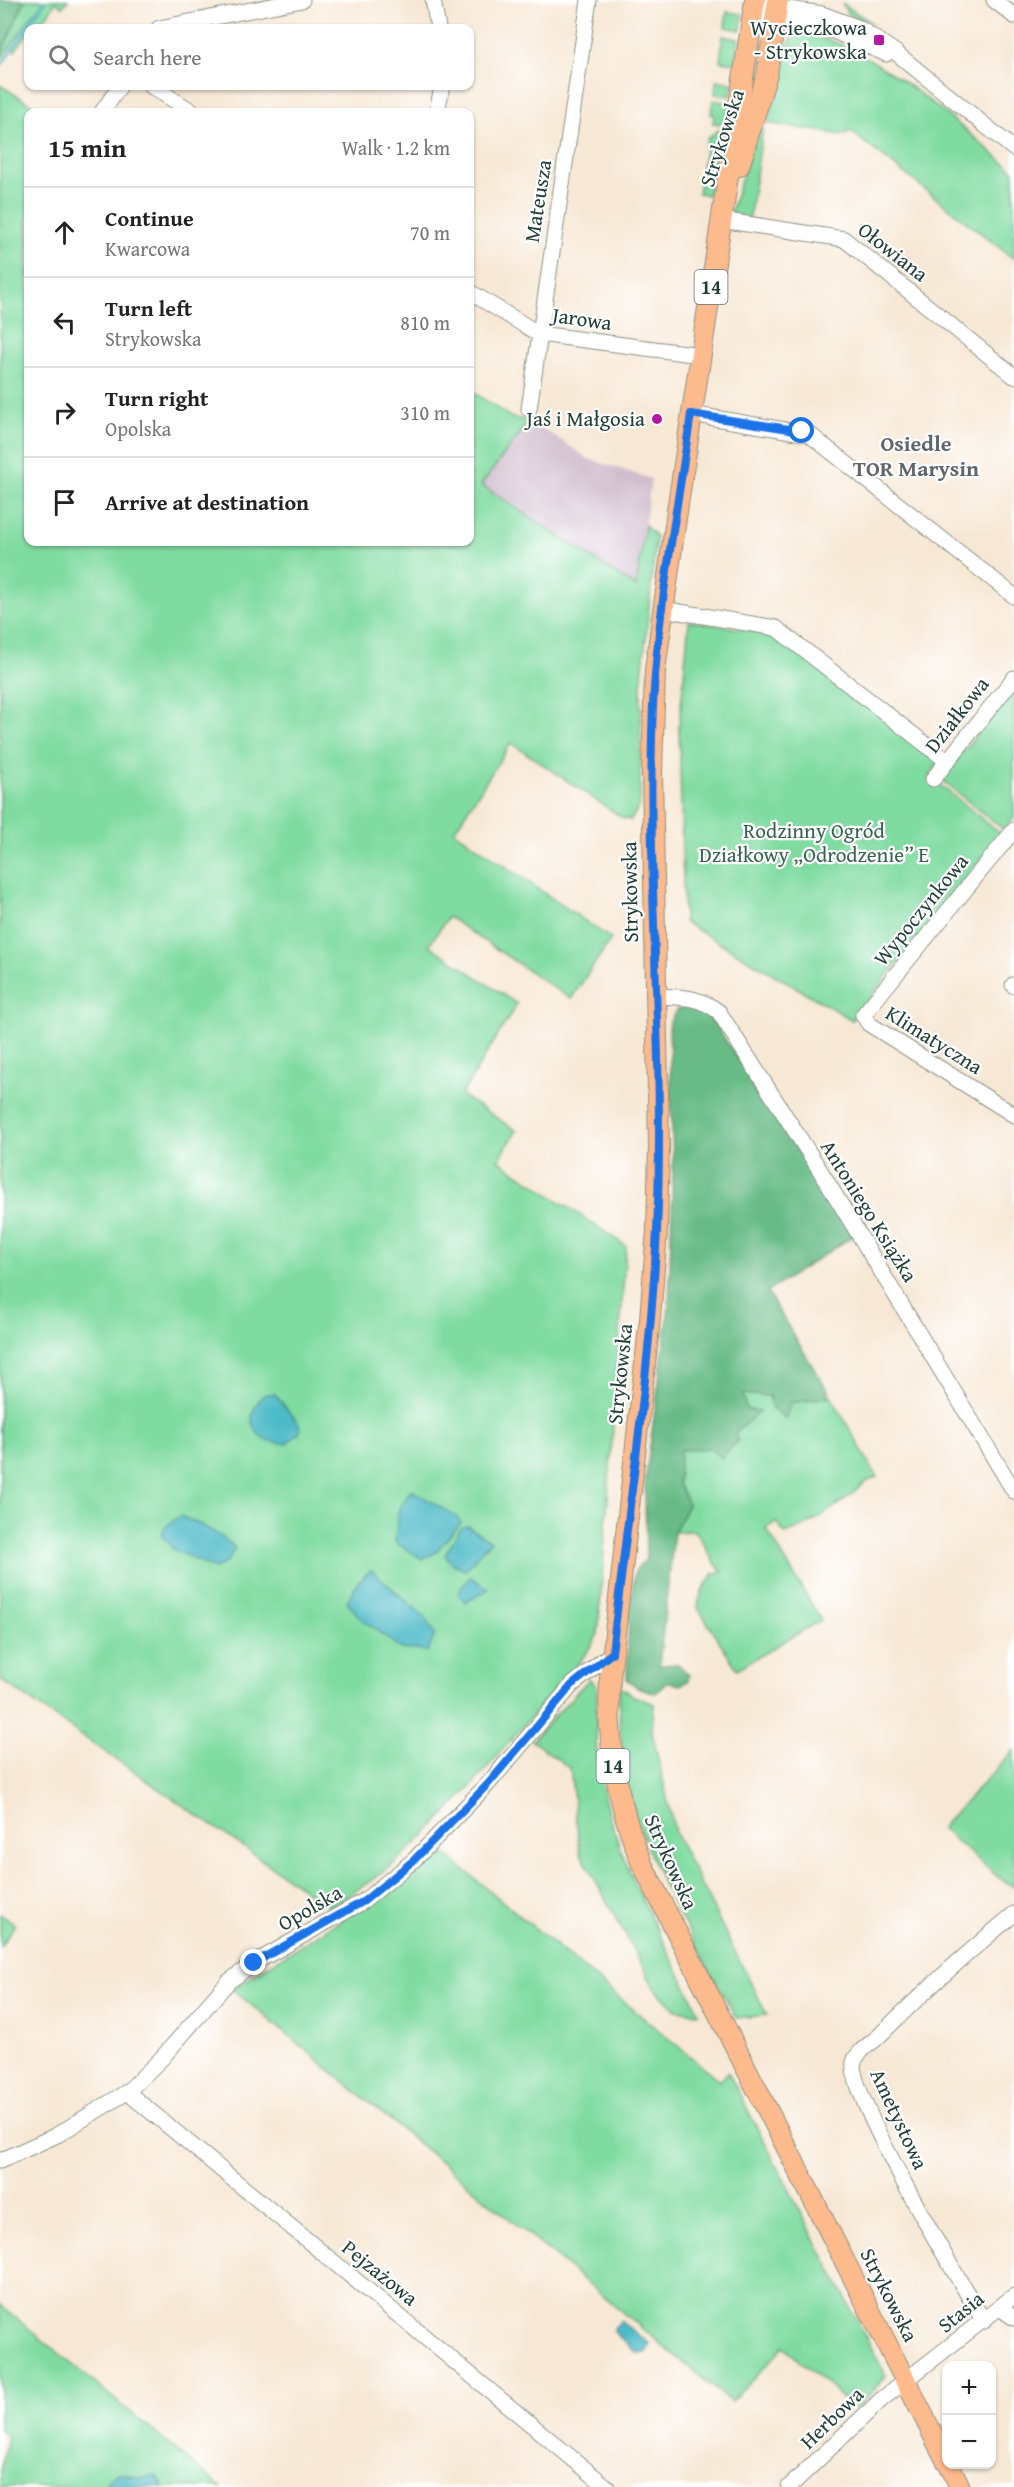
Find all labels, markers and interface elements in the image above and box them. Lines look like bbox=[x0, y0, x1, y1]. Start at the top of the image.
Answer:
place label: Wycieczkowa - Strykowska bbox=[750, 12, 867, 67]
search box bbox=[24, 24, 474, 90]
marker: Wycieczkowa - Strykowska bbox=[872, 33, 886, 47]
icon: search bbox=[45, 41, 78, 74]
text: Search here bbox=[93, 41, 202, 73]
street label: Strykowska bbox=[691, 85, 752, 191]
text: 15 min bbox=[48, 128, 126, 167]
text: Walk · 1.2 km bbox=[341, 133, 450, 162]
street label: Mateusza bbox=[516, 157, 559, 244]
text: Continue bbox=[105, 202, 194, 234]
street label: Ołowiana bbox=[852, 214, 935, 289]
icon: ahead bbox=[48, 216, 81, 249]
text: 70 m bbox=[410, 218, 450, 247]
text: Kwarcowa bbox=[105, 234, 190, 263]
road number: 14 bbox=[694, 270, 728, 304]
text: Turn left bbox=[105, 292, 192, 324]
street label: Jarowa bbox=[547, 299, 614, 338]
icon: left bbox=[48, 306, 81, 339]
text: 810 m bbox=[400, 308, 450, 337]
text: Strykowska bbox=[105, 324, 201, 353]
text: Turn right bbox=[105, 382, 208, 414]
icon: right bbox=[48, 396, 81, 429]
text: 310 m bbox=[400, 398, 450, 427]
place label: Jaś i Małgosia bbox=[523, 403, 645, 434]
marker: Jaś i Małgosia bbox=[650, 412, 664, 426]
text: Opolska bbox=[105, 414, 171, 443]
route start bbox=[788, 417, 814, 443]
district label: Osiedle TOR Marysin bbox=[853, 427, 979, 484]
icon: arrive bbox=[48, 486, 81, 519]
text: Arrive at destination bbox=[105, 486, 309, 518]
street label: Działkowa bbox=[917, 670, 996, 759]
park label: Rodzinny Ogród Działkowy „Odrodzenie” E bbox=[699, 815, 929, 870]
street label: Strykowska bbox=[613, 841, 646, 943]
street label: Wypoczynkowa bbox=[866, 847, 976, 972]
street label: Klimatyczna bbox=[880, 997, 989, 1082]
street label: Antoniego Książka bbox=[813, 1134, 926, 1288]
street label: Strykowska bbox=[599, 1322, 640, 1426]
road number: 14 bbox=[596, 1749, 630, 1783]
street label: Strykowska bbox=[637, 1809, 706, 1914]
street label: Opolska bbox=[272, 1877, 348, 1938]
route end bbox=[240, 1949, 266, 1975]
street label: Ametystowa bbox=[863, 2063, 936, 2174]
street label: Pejzażowa bbox=[336, 2232, 425, 2313]
street label: Strykowska bbox=[853, 2243, 926, 2347]
street label: Stasia bbox=[931, 2283, 991, 2340]
map controls bbox=[942, 2361, 996, 2469]
button: + bbox=[942, 2361, 996, 2415]
street label: Herbowa bbox=[793, 2379, 871, 2456]
button: − bbox=[942, 2415, 996, 2469]

